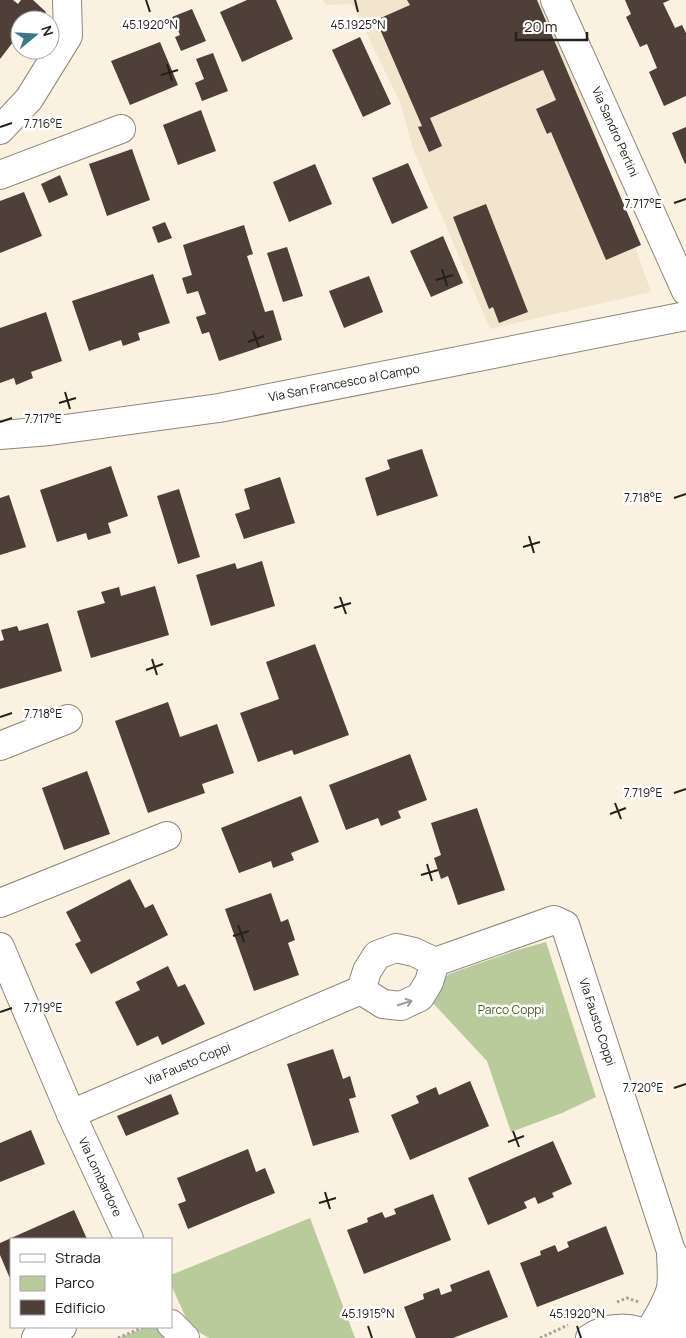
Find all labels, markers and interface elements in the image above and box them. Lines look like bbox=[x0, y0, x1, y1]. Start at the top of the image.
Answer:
north arrow bbox=[10, 10, 60, 60]
scale bar bbox=[516, 10, 587, 42]
text: 45.1920°N bbox=[122, 16, 178, 33]
text: 45.1925°N bbox=[330, 16, 386, 33]
text: 20 m bbox=[524, 16, 557, 37]
text: N bbox=[37, 23, 58, 39]
street label: Via Sandro Pertini bbox=[588, 84, 643, 180]
text: 7.716°E bbox=[24, 115, 62, 132]
text: 7.717°E bbox=[624, 195, 662, 212]
street label: Via San Francesco al Campo bbox=[267, 360, 421, 406]
text: 7.717°E bbox=[24, 410, 62, 427]
text: 7.718°E bbox=[624, 489, 662, 506]
text: 7.718°E bbox=[24, 705, 62, 722]
text: 7.719°E bbox=[624, 784, 662, 801]
street label: Via Fausto Coppi bbox=[575, 976, 620, 1068]
one-way arrow bbox=[397, 998, 413, 1008]
text: 7.719°E bbox=[24, 999, 62, 1016]
park label: Parco Coppi bbox=[478, 1001, 544, 1018]
street label: Via Fausto Coppi bbox=[142, 1038, 233, 1089]
text: 7.720°E bbox=[623, 1079, 663, 1096]
street label: Via Lombardore bbox=[75, 1134, 126, 1219]
legend bbox=[10, 1238, 172, 1328]
text: Strada bbox=[55, 1247, 101, 1268]
text: Parco bbox=[55, 1272, 94, 1293]
text: Edificio bbox=[55, 1297, 106, 1318]
text: 45.1915°N bbox=[342, 1305, 394, 1322]
text: 45.1920°N bbox=[549, 1305, 605, 1322]

